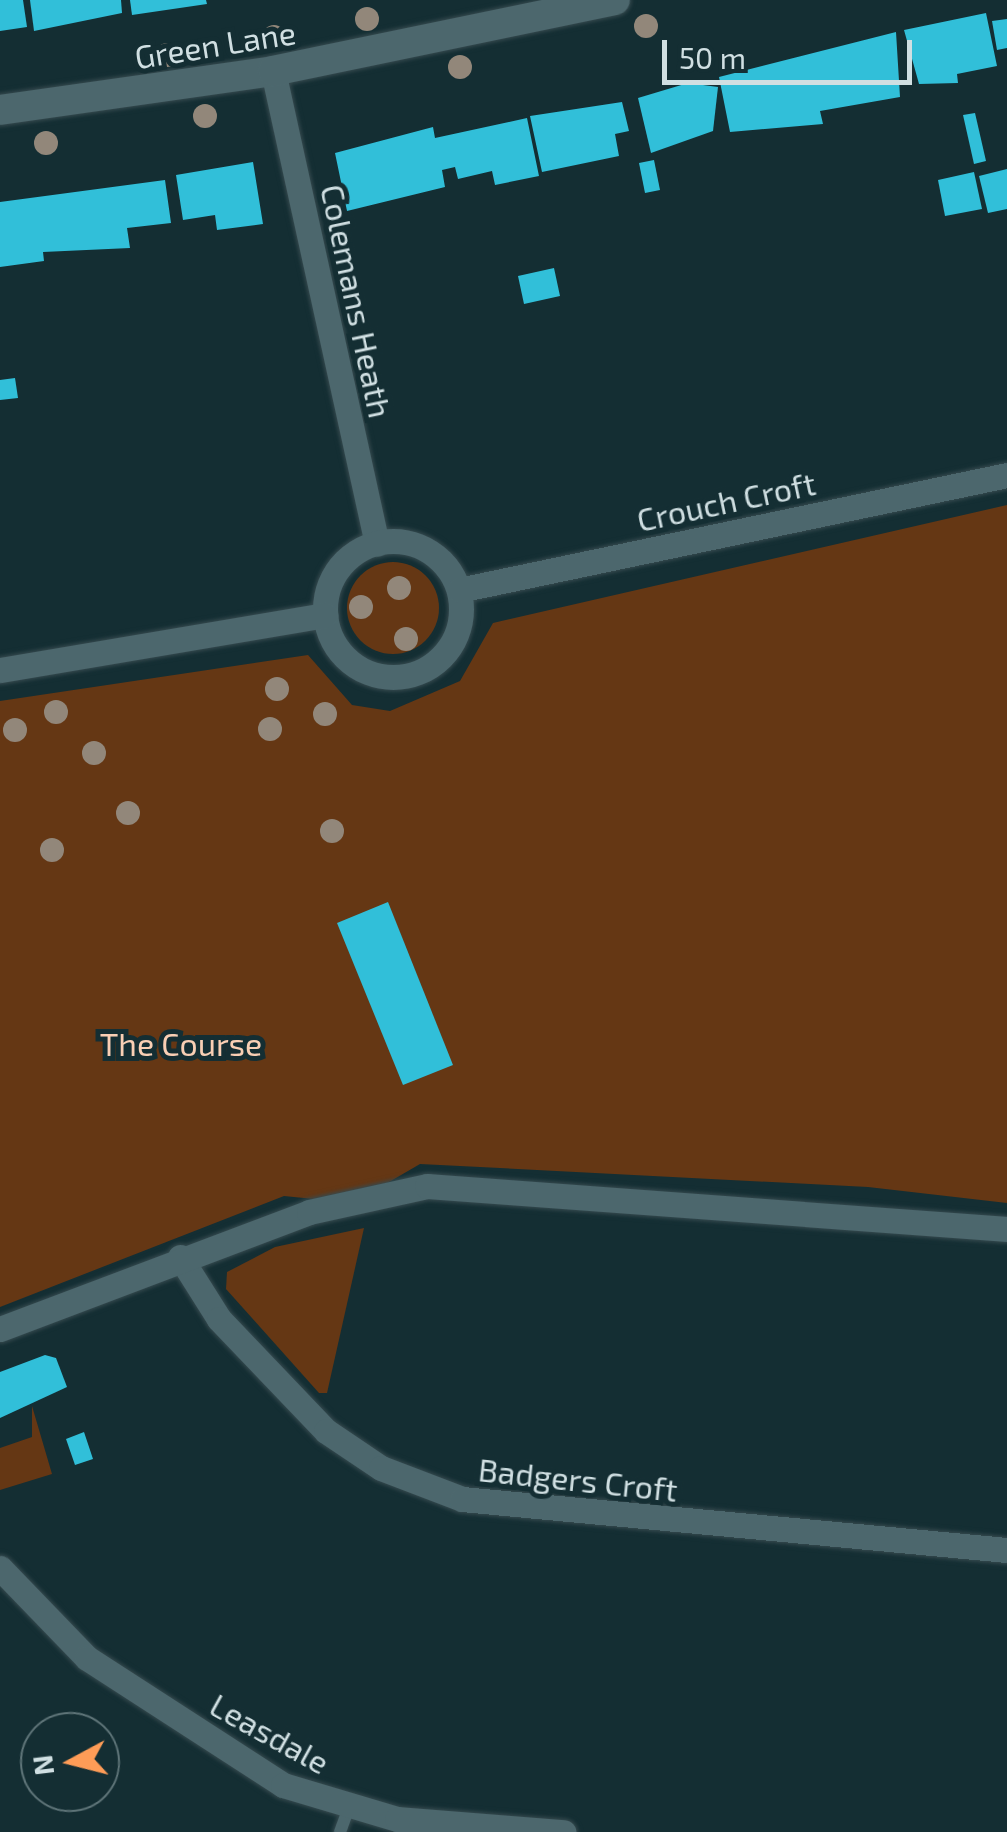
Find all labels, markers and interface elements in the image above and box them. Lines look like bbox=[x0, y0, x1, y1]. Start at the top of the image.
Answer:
street label: Green Lane bbox=[132, 12, 298, 76]
scale bar bbox=[667, 20, 917, 82]
text: 50 m bbox=[679, 39, 746, 75]
street label: Colemans Heath bbox=[314, 181, 400, 421]
street label: Crouch Croft bbox=[633, 463, 819, 539]
park label: The Course bbox=[100, 1024, 262, 1062]
street label: Badgers Croft bbox=[477, 1449, 679, 1509]
street label: Leasdale bbox=[204, 1685, 336, 1781]
north arrow bbox=[20, 1712, 120, 1812]
text: N bbox=[24, 1753, 60, 1778]

